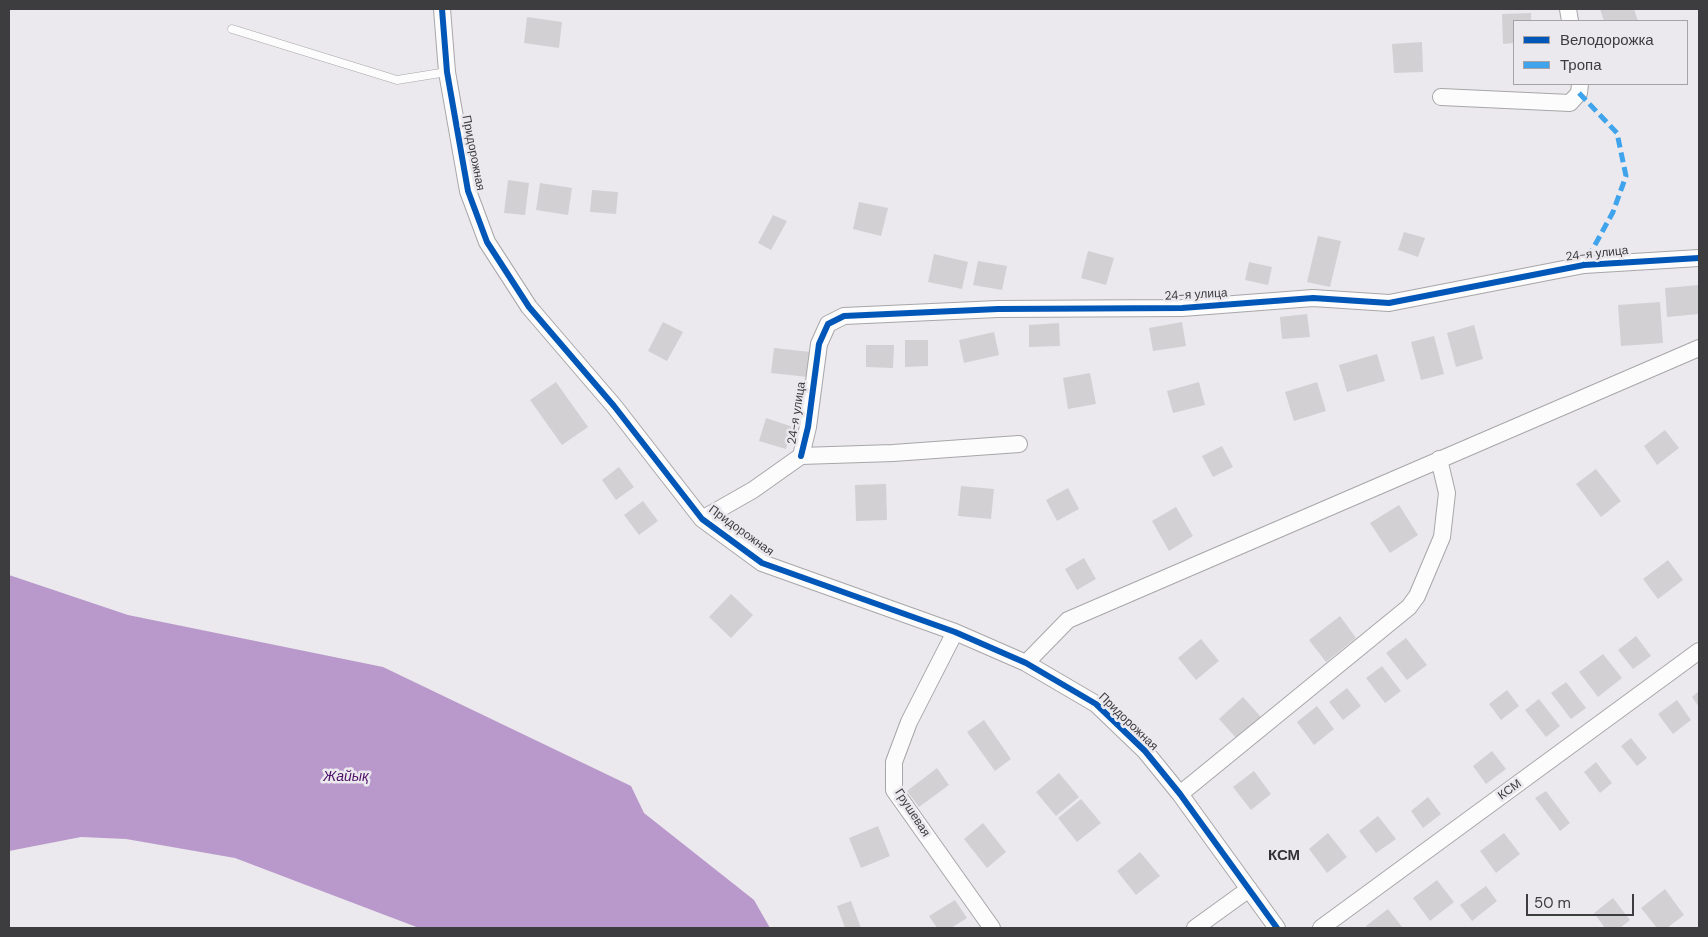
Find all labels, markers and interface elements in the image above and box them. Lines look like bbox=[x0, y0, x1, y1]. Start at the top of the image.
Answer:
legend bbox=[1513, 20, 1688, 85]
text: Велодорожка bbox=[1560, 30, 1654, 50]
text: Тропа bbox=[1560, 55, 1601, 75]
street label: Придорожная bbox=[459, 114, 487, 192]
street label: 24-я улица bbox=[1565, 244, 1629, 264]
street label: 24-я улица bbox=[1164, 286, 1228, 304]
street label: 24-я улица bbox=[785, 381, 809, 445]
street label: Придорожная bbox=[706, 503, 776, 559]
street label: Придорожная bbox=[1095, 690, 1161, 754]
water label: Жайық bbox=[323, 769, 369, 785]
street label: КСМ bbox=[1496, 777, 1524, 803]
street label: Грушевая bbox=[891, 786, 933, 840]
district label: КСМ bbox=[1268, 847, 1300, 865]
scale bar bbox=[1528, 884, 1636, 916]
text: 50 m bbox=[1534, 893, 1571, 913]

